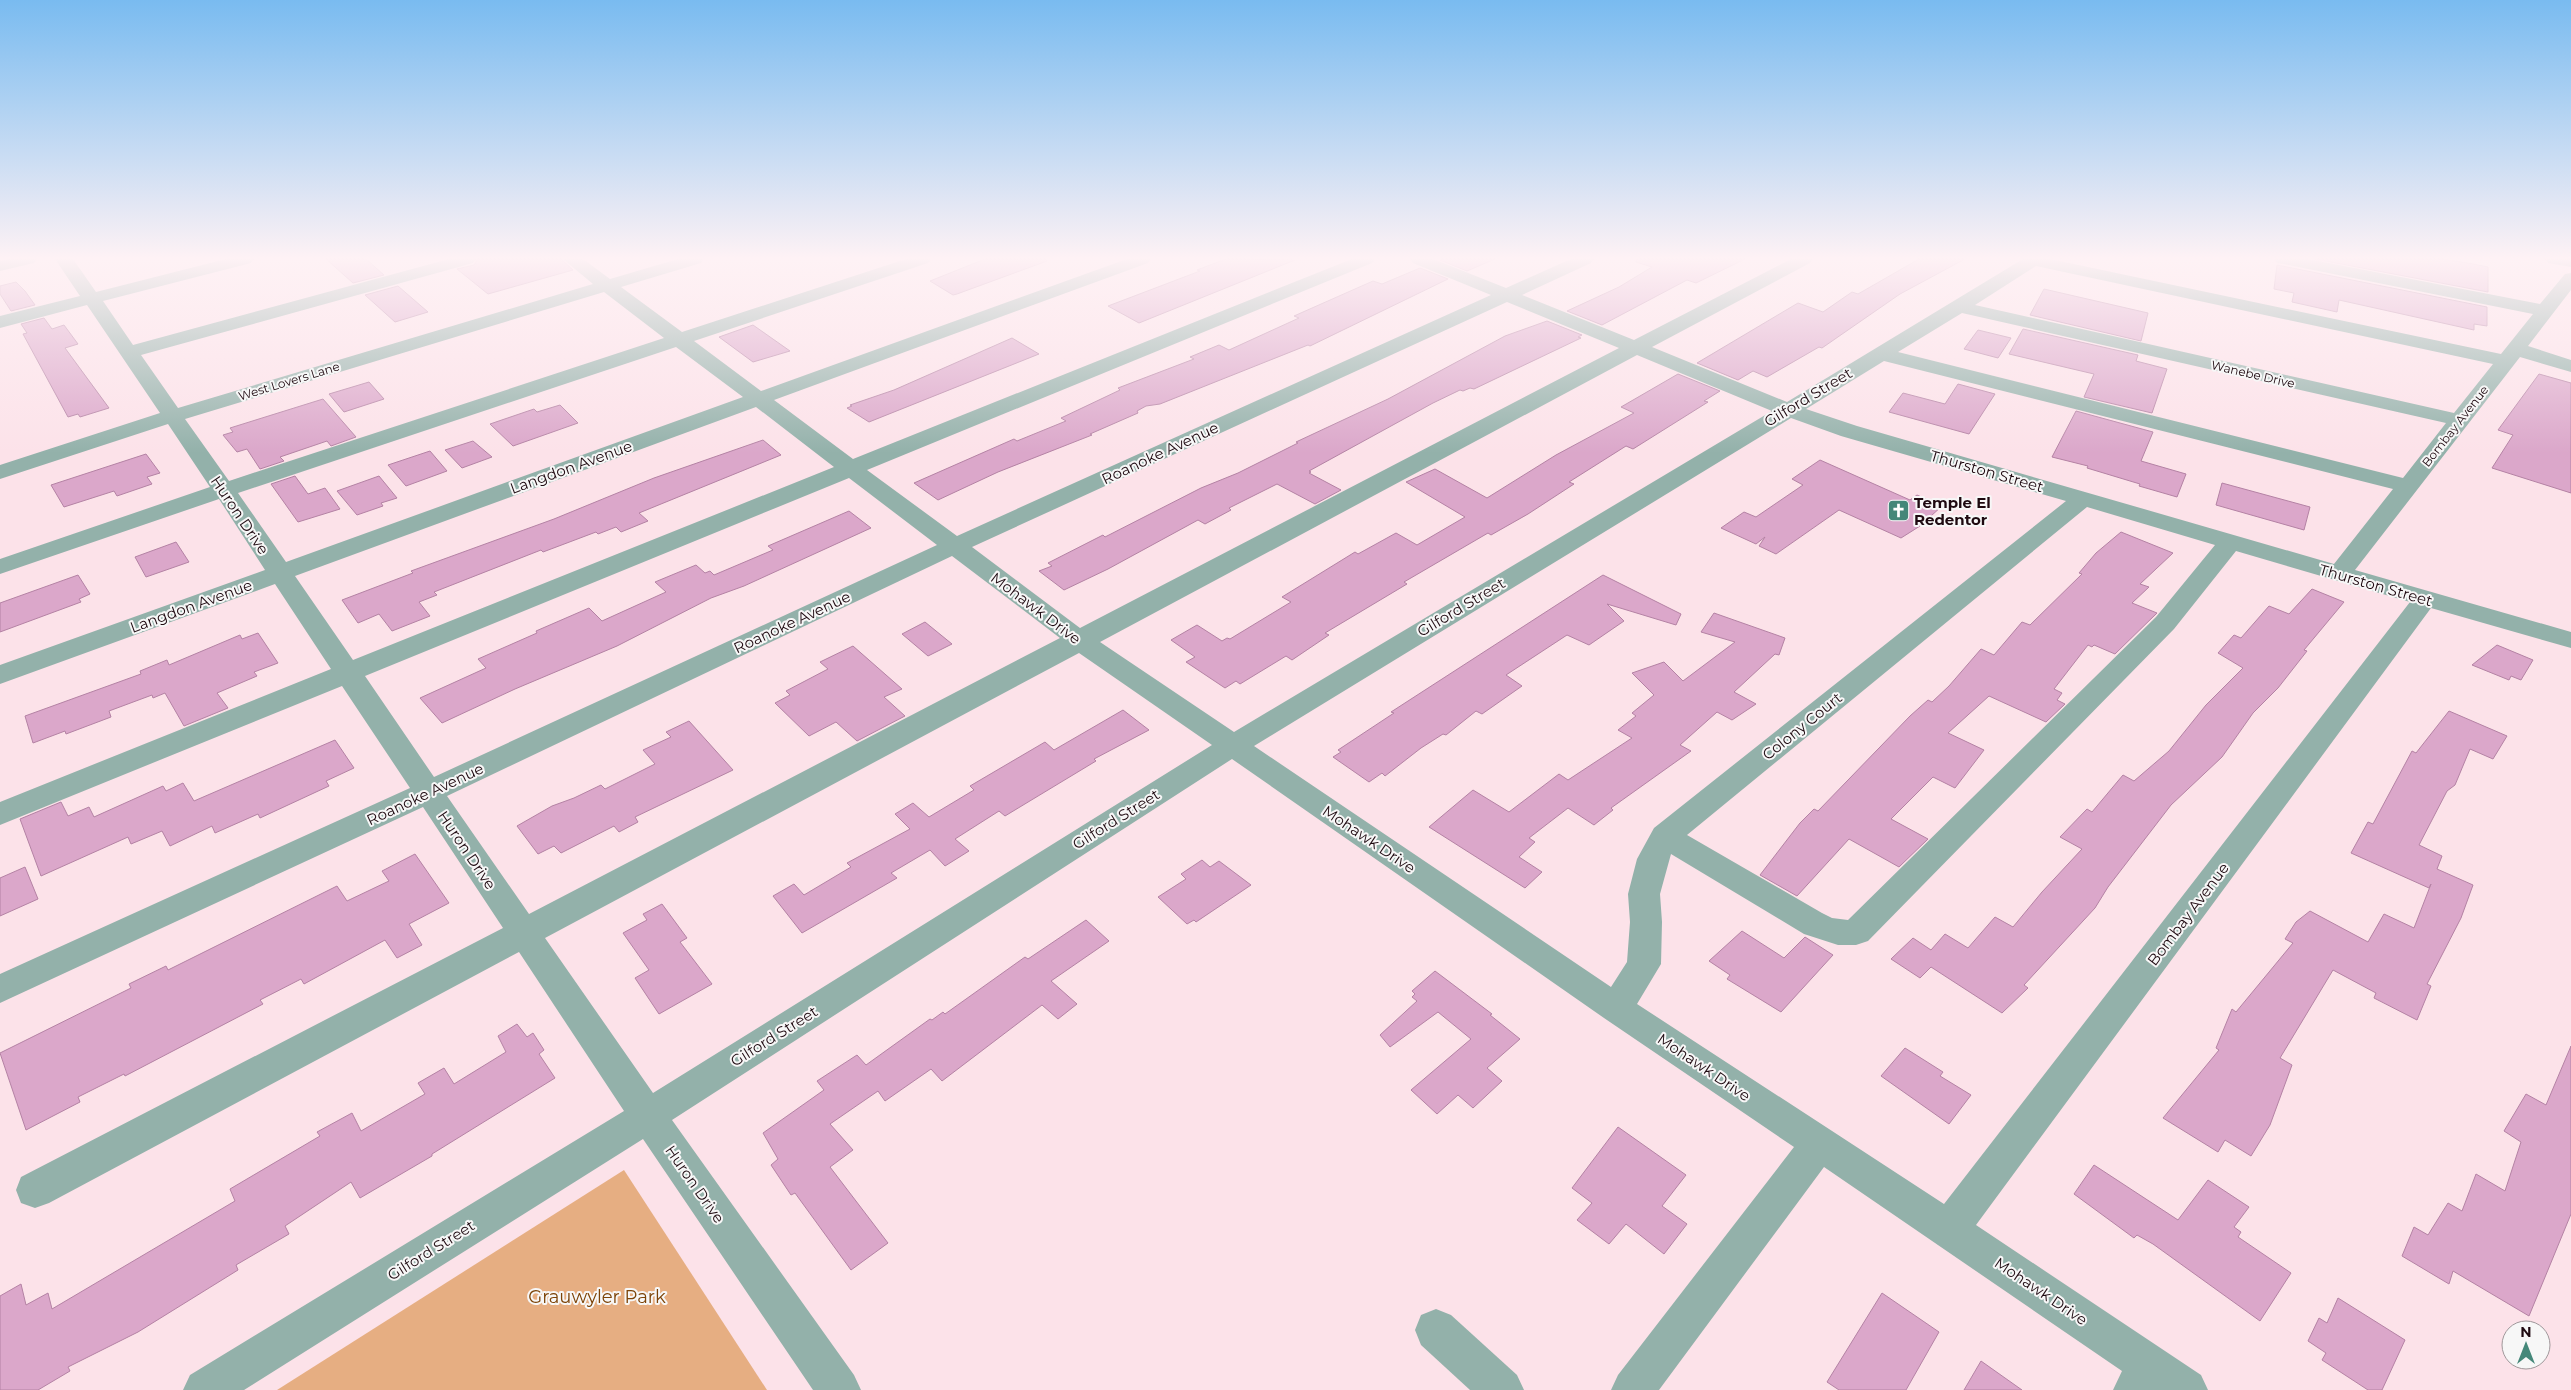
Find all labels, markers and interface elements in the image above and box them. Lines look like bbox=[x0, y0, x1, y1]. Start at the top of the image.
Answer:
street label: Wanebe Drive bbox=[2210, 357, 2296, 391]
street label: West Lovers Lane bbox=[237, 358, 341, 404]
street label: Gilford Street bbox=[1761, 363, 1855, 431]
street label: Bombay Avenue bbox=[2419, 382, 2491, 470]
street label: Roanoke Avenue bbox=[1098, 418, 1222, 488]
street label: Langdon Avenue bbox=[507, 436, 635, 498]
street label: Thurston Street bbox=[1928, 446, 2046, 496]
street label: Huron Drive bbox=[207, 472, 273, 558]
place label: Temple El Redentor bbox=[1914, 493, 1991, 529]
church icon: Temple El Redentor bbox=[1886, 499, 1910, 523]
street label: Thurston Street bbox=[2317, 560, 2435, 610]
street label: Mohawk Drive bbox=[987, 568, 1085, 648]
street label: Gilford Street bbox=[1414, 573, 1508, 641]
street label: Langdon Avenue bbox=[127, 575, 255, 637]
street label: Roanoke Avenue bbox=[730, 587, 854, 657]
street label: Colony Court bbox=[1758, 688, 1846, 764]
street label: Roanoke Avenue bbox=[363, 759, 487, 829]
street label: Gilford Street bbox=[1069, 785, 1163, 853]
street label: Mohawk Drive bbox=[1319, 801, 1419, 877]
street label: Huron Drive bbox=[434, 807, 500, 893]
street label: Bombay Avenue bbox=[2143, 859, 2233, 969]
street label: Gilford Street bbox=[727, 1002, 821, 1070]
street label: Mohawk Drive bbox=[1654, 1029, 1754, 1105]
street label: Huron Drive bbox=[661, 1141, 729, 1227]
street label: Gilford Street bbox=[384, 1216, 478, 1284]
street label: Mohawk Drive bbox=[1991, 1253, 2091, 1329]
park label: Grauwyler Park bbox=[528, 1286, 666, 1308]
north arrow bbox=[2501, 1320, 2551, 1370]
text: N bbox=[2520, 1323, 2532, 1341]

